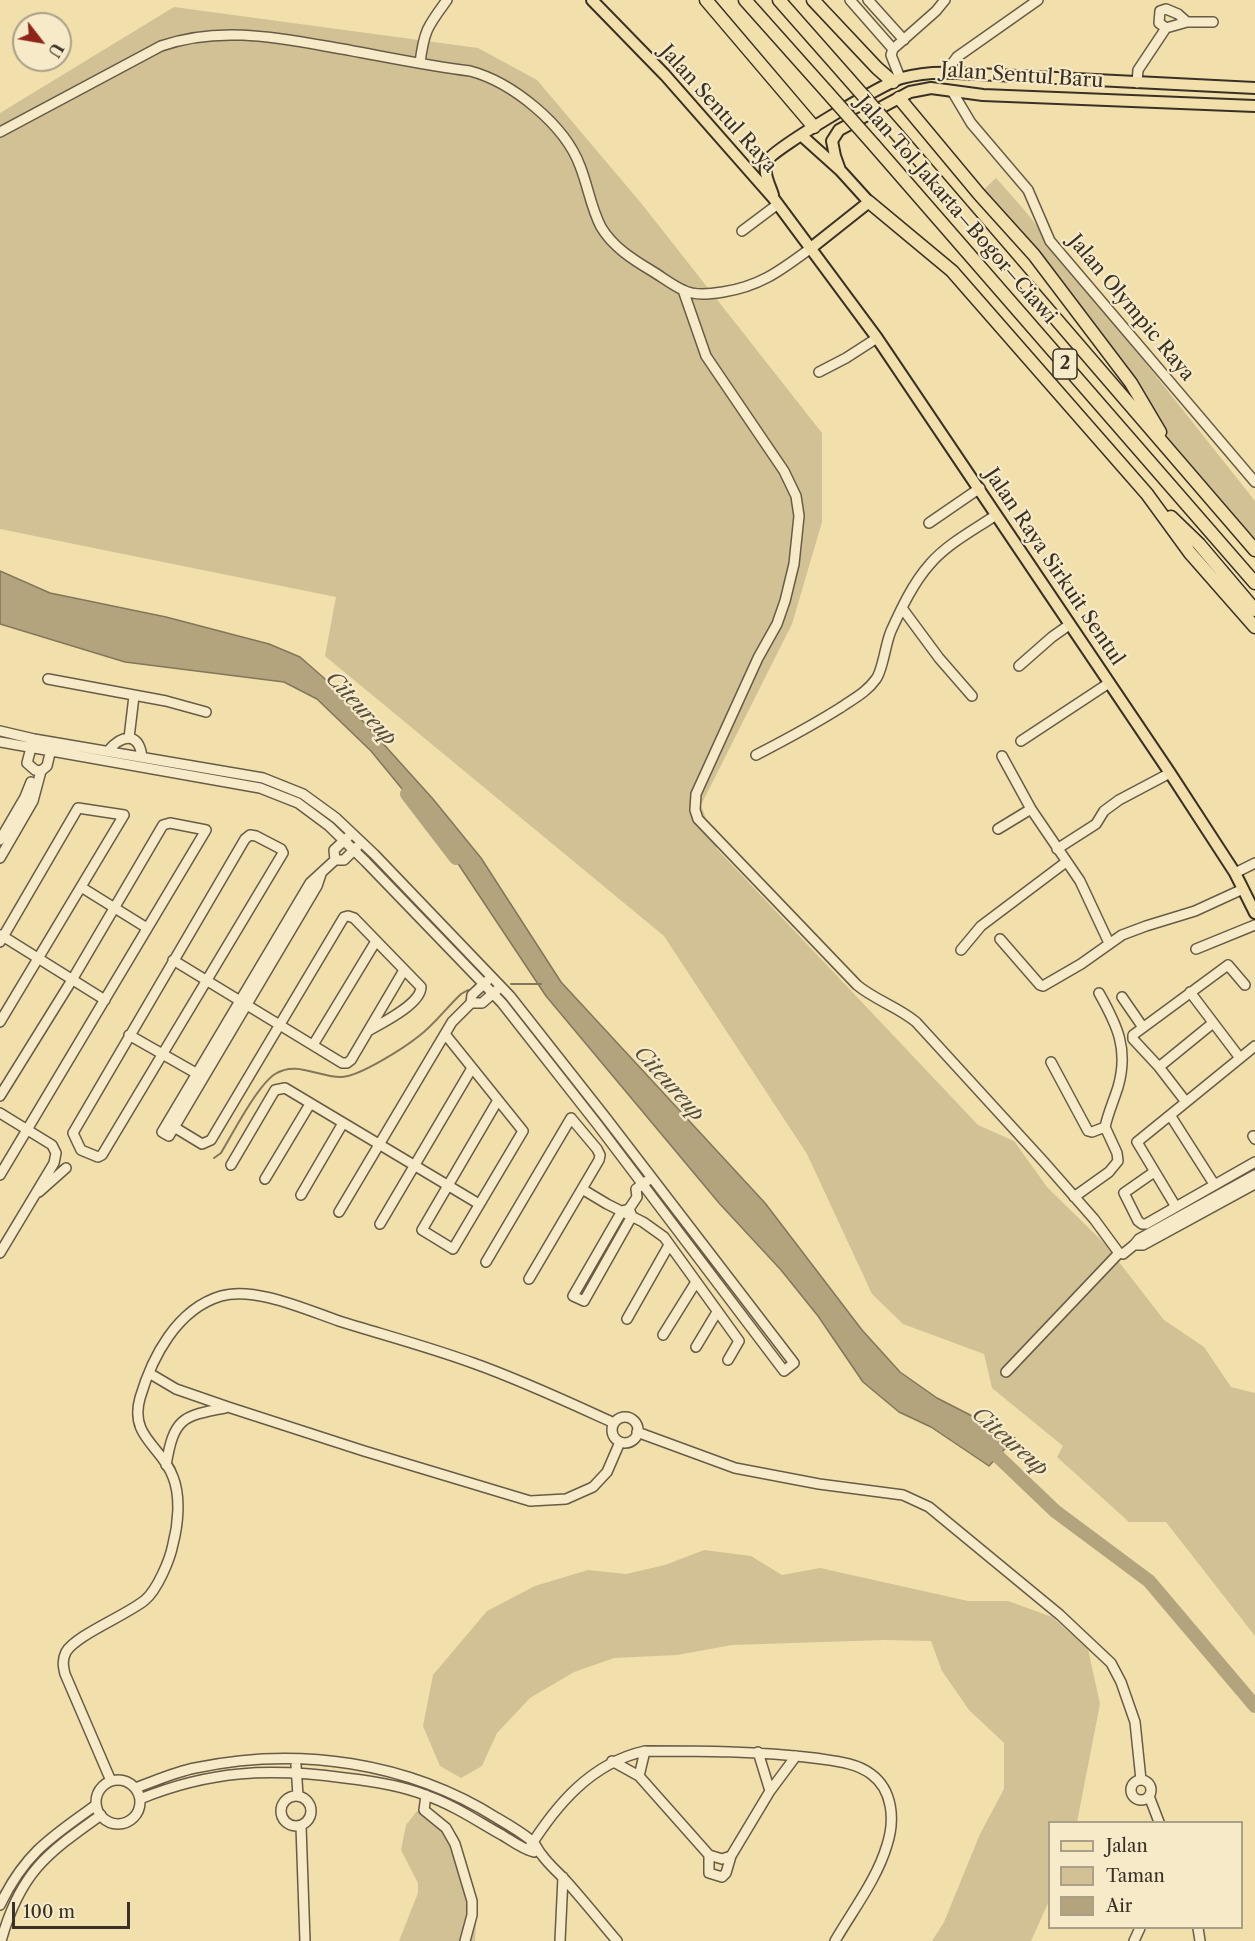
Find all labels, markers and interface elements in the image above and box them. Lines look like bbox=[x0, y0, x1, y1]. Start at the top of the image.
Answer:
north arrow bbox=[12, 12, 72, 72]
text: U bbox=[44, 40, 68, 61]
street label: Jalan Sentul Raya bbox=[654, 40, 782, 178]
street label: Jalan Sentul Baru bbox=[940, 58, 1104, 94]
street label: Jalan Tol Jakarta–Bogor–Ciawi bbox=[851, 91, 1061, 329]
street label: Jalan Olympic Raya bbox=[1063, 230, 1199, 386]
road number: 2 bbox=[1053, 349, 1077, 379]
street label: Jalan Raya Sirkuit Sentul bbox=[979, 464, 1129, 670]
water label: Citeureup bbox=[320, 666, 402, 752]
water label: Citeureup bbox=[629, 1041, 709, 1127]
water label: Citeureup bbox=[967, 1402, 1053, 1482]
legend bbox=[1048, 1821, 1243, 1929]
text: Jalan bbox=[1106, 1835, 1148, 1857]
text: Taman bbox=[1106, 1865, 1165, 1887]
scale bar bbox=[15, 1890, 134, 1928]
text: Air bbox=[1106, 1895, 1132, 1917]
text: 100 m bbox=[23, 1901, 75, 1923]

